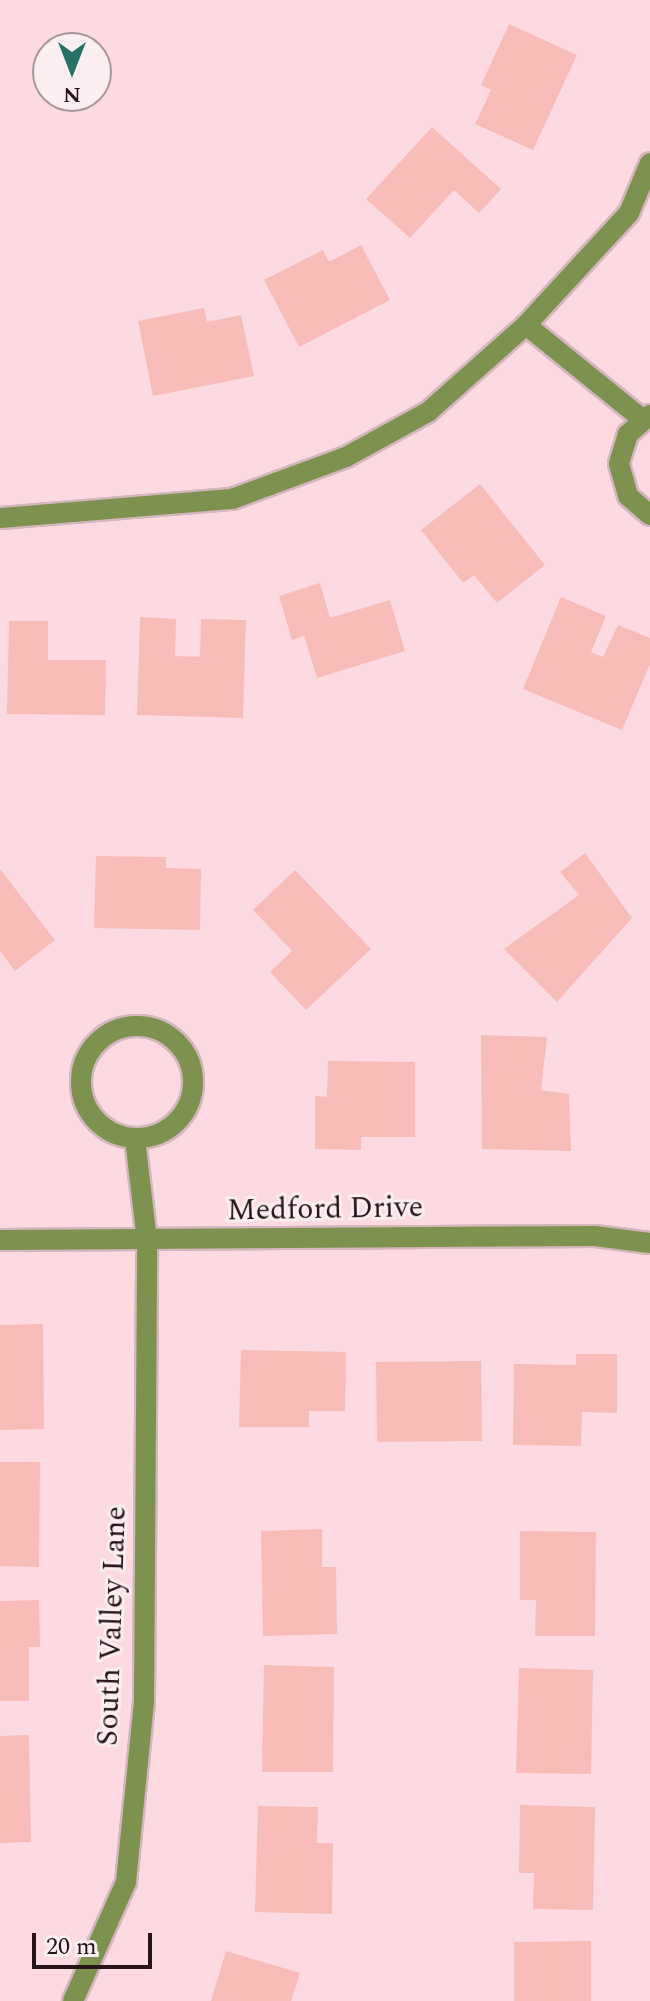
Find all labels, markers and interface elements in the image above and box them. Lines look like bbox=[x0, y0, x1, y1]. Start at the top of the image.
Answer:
north arrow bbox=[32, 32, 112, 112]
text: N bbox=[63, 78, 81, 111]
street label: Medford Drive bbox=[227, 1189, 423, 1229]
street label: South Valley Lane bbox=[90, 1505, 134, 1747]
scale bar bbox=[36, 1917, 156, 1967]
text: 20 m bbox=[46, 1929, 97, 1965]

